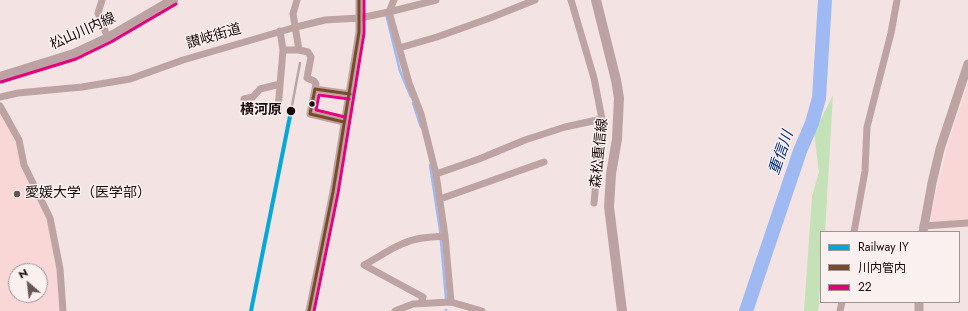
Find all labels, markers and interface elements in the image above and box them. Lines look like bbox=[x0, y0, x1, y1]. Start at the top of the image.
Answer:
street label: 松山川内線 bbox=[48, 10, 118, 54]
street label: 讃岐街道 bbox=[185, 21, 243, 53]
unlabelled marker bbox=[307, 99, 317, 109]
place label: 横河原 bbox=[240, 103, 282, 119]
marker: 横河原 bbox=[285, 105, 297, 117]
street label: 森松重信線 bbox=[588, 117, 612, 189]
water label: 重信川 bbox=[766, 129, 798, 177]
place label: 愛媛大学（医学部） bbox=[25, 186, 151, 202]
marker: 愛媛大学（医学部） bbox=[12, 189, 22, 199]
legend bbox=[820, 231, 960, 303]
text: Railway IY bbox=[858, 238, 909, 256]
text: 川内管内 bbox=[858, 259, 906, 277]
north arrow bbox=[8, 263, 48, 303]
text: N bbox=[15, 264, 30, 282]
text: 22 bbox=[858, 278, 872, 296]

